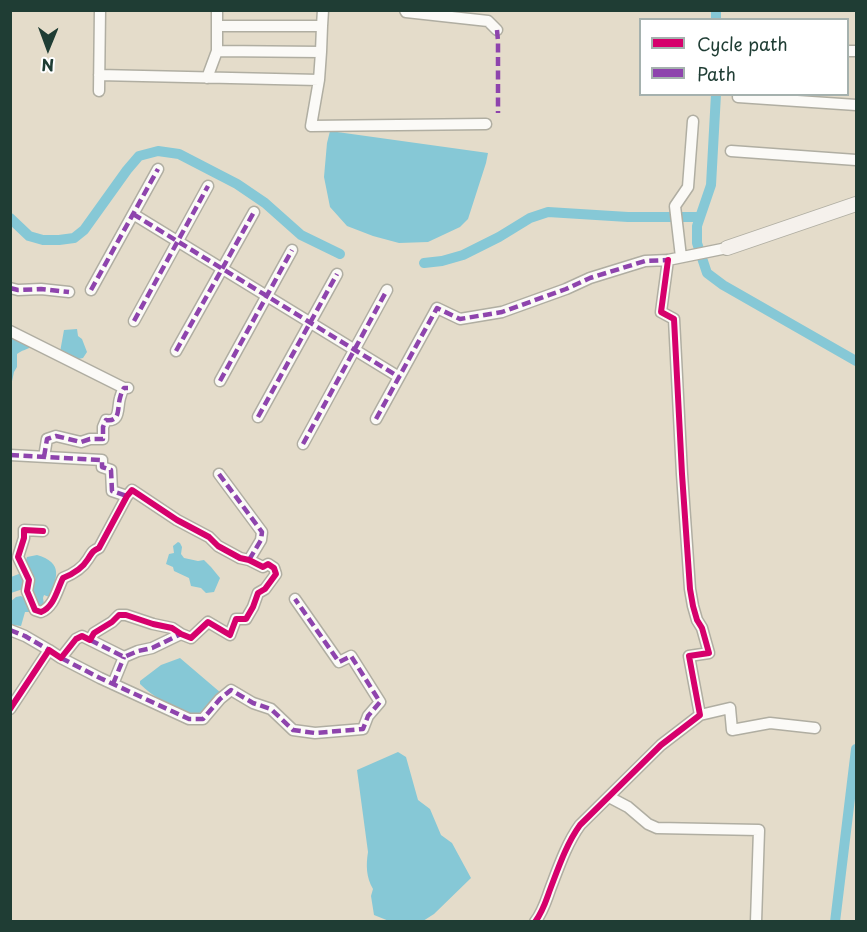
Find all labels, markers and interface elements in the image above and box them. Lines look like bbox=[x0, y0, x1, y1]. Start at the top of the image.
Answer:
north arrow bbox=[18, 18, 78, 78]
legend bbox=[639, 18, 849, 96]
text: Cycle path bbox=[697, 30, 788, 57]
text: N bbox=[41, 54, 54, 78]
text: Path bbox=[697, 60, 736, 87]

